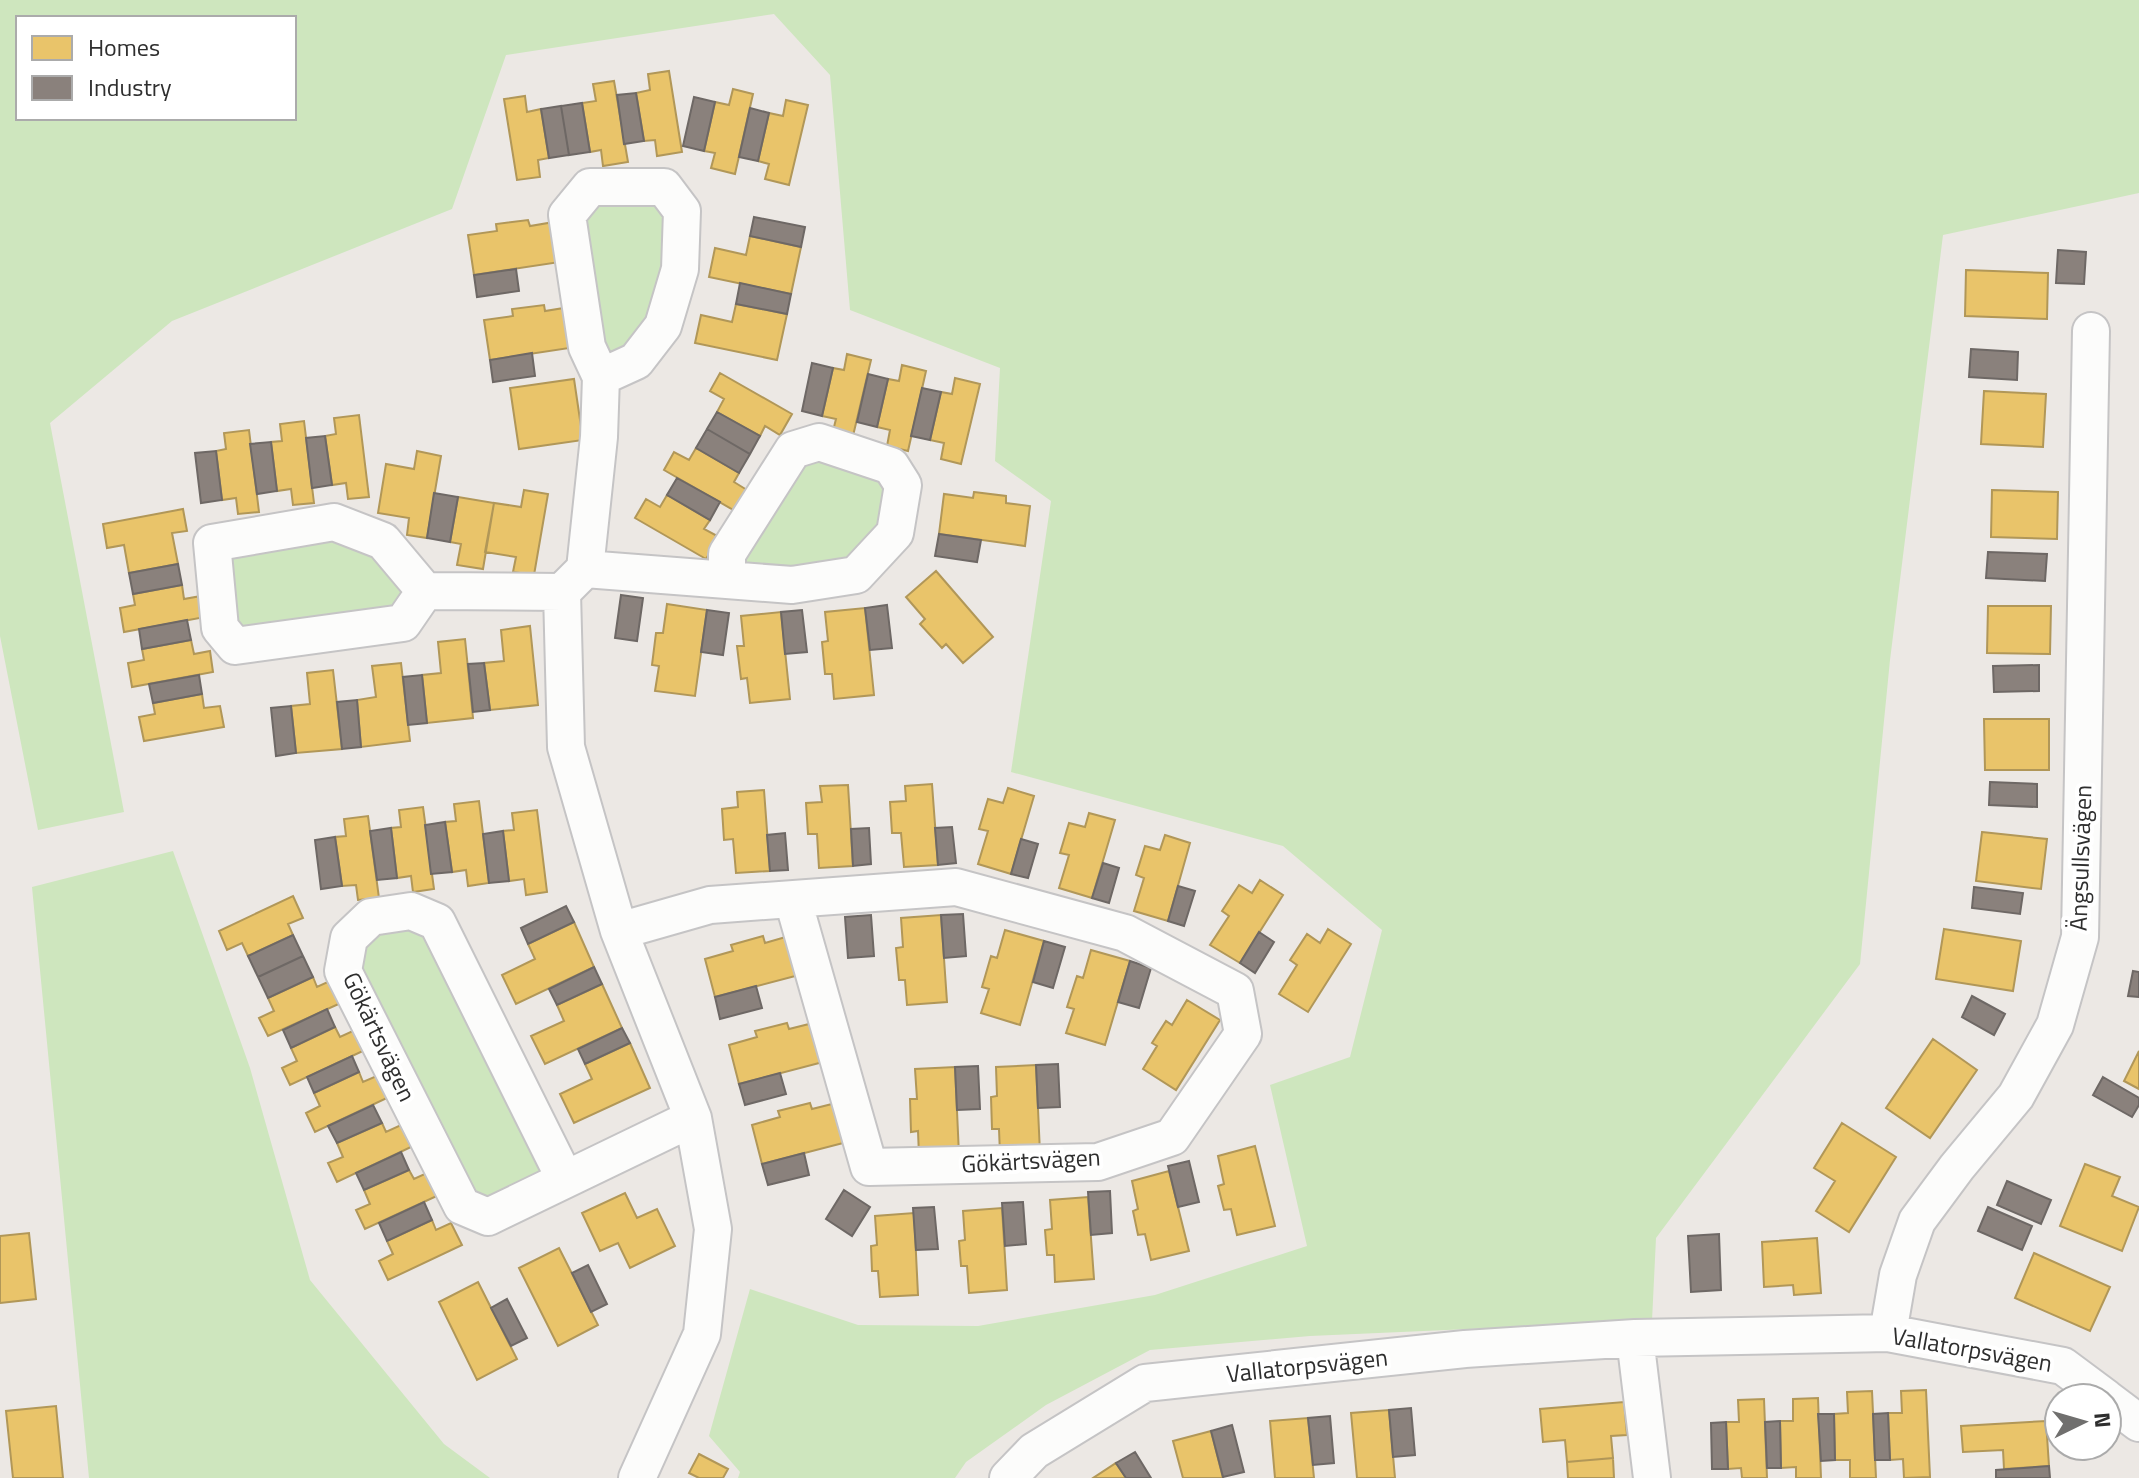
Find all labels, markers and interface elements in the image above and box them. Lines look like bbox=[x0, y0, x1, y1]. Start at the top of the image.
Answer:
legend bbox=[16, 16, 296, 120]
text: Homes bbox=[88, 29, 160, 65]
text: Industry bbox=[88, 69, 172, 105]
street label: Ängsullsvägen bbox=[2059, 784, 2101, 932]
street label: Gökärtsvägen bbox=[334, 966, 426, 1107]
street label: Gökärtsvägen bbox=[960, 1138, 1101, 1182]
street label: Vallatorpsvägen bbox=[1889, 1317, 2055, 1381]
street label: Vallatorpsvägen bbox=[1224, 1339, 1389, 1391]
north arrow bbox=[2043, 1382, 2123, 1462]
text: N bbox=[2085, 1411, 2121, 1429]

